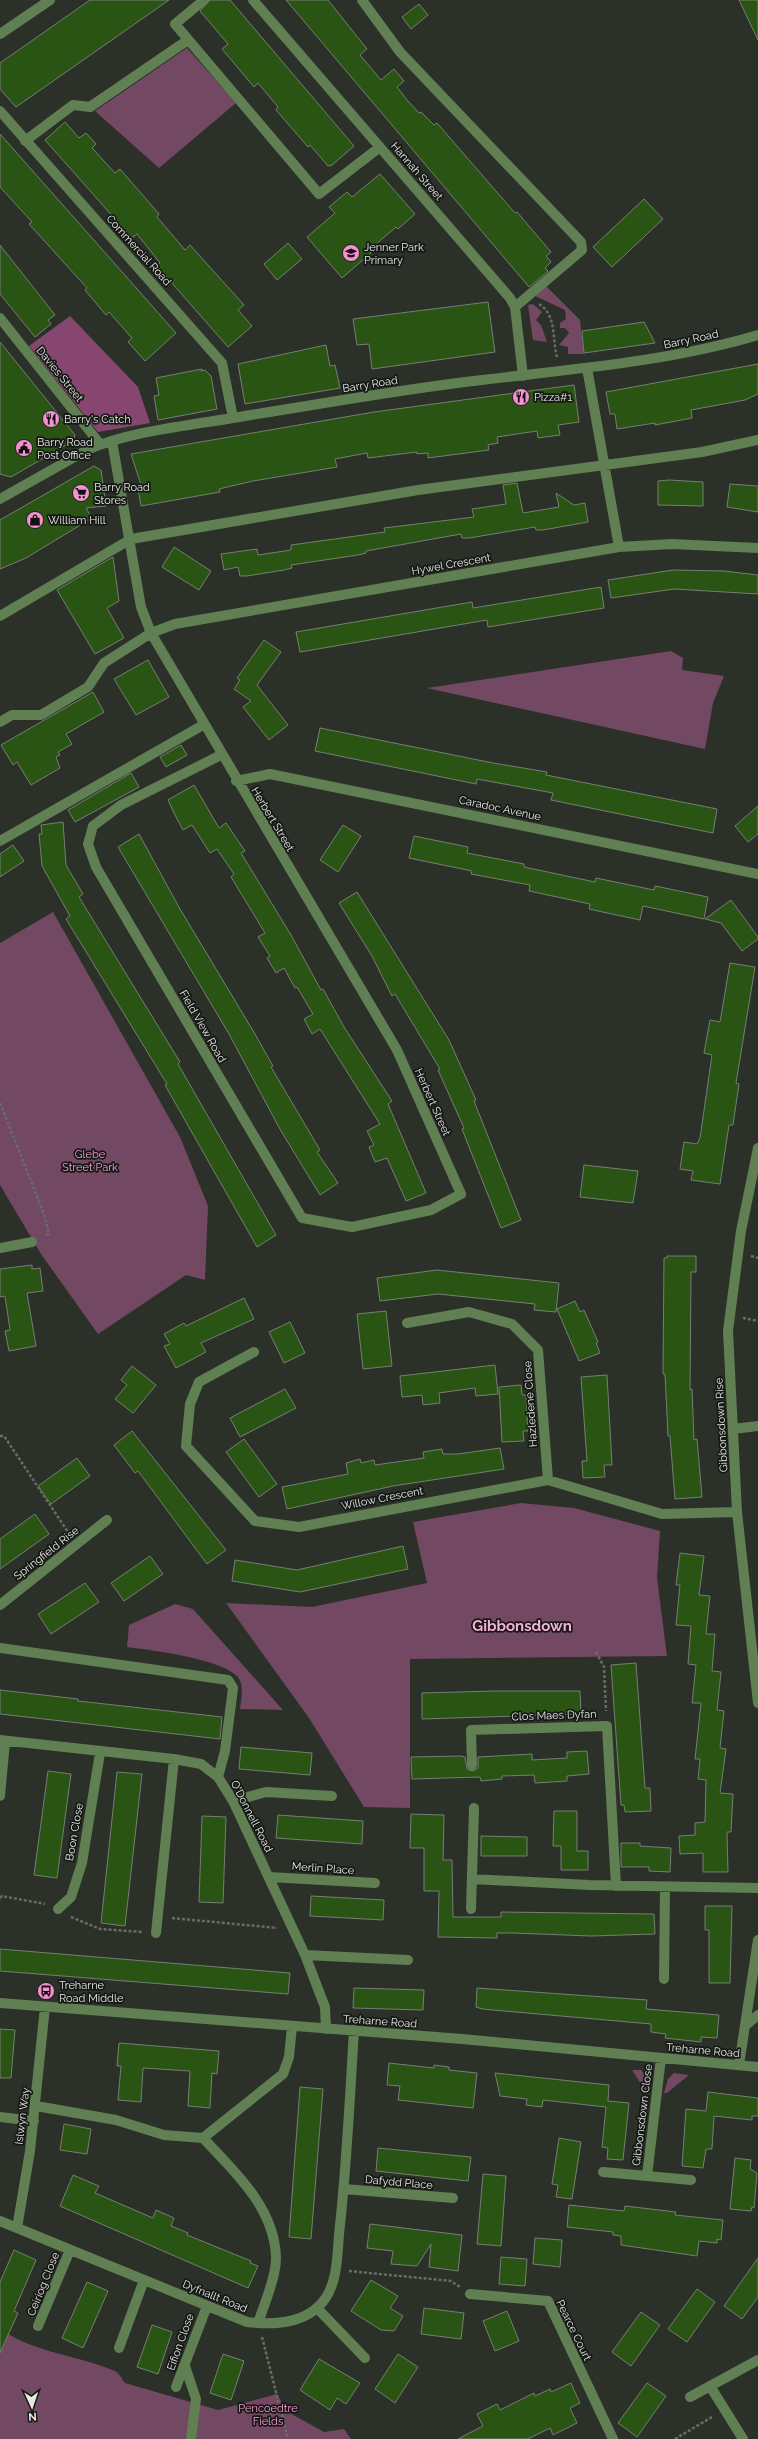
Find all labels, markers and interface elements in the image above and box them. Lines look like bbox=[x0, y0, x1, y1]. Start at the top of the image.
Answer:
street label: Hannah Street bbox=[388, 140, 446, 203]
street label: Commercial Road bbox=[103, 212, 174, 289]
place label: Jenner Park Primary bbox=[364, 241, 424, 267]
school or university icon: Jenner Park Primary bbox=[341, 243, 361, 263]
street label: Barry Road bbox=[662, 327, 720, 352]
street label: Davies Street bbox=[33, 344, 86, 405]
street label: Barry Road bbox=[341, 374, 399, 395]
restaurant icon: Pizza#1 bbox=[511, 387, 531, 407]
place label: Pizza#1 bbox=[534, 391, 573, 404]
restaurant icon: Barry's Catch bbox=[41, 409, 61, 429]
place label: Barry's Catch bbox=[64, 413, 131, 426]
place label: Barry Road Post Office bbox=[37, 436, 93, 462]
public building icon: Barry Road Post Office bbox=[14, 438, 34, 458]
place label: Barry Road Stores bbox=[94, 481, 150, 507]
supermarket icon: Barry Road Stores bbox=[71, 483, 91, 503]
shop icon: William Hill bbox=[25, 510, 45, 530]
place label: William Hill bbox=[48, 514, 106, 527]
street label: Hywel Crescent bbox=[410, 551, 492, 578]
street label: Herbert Street bbox=[248, 785, 297, 854]
street label: Caradoc Avenue bbox=[458, 793, 543, 824]
street label: Field View Road bbox=[177, 988, 229, 1065]
street label: Herbert Street bbox=[412, 1066, 453, 1138]
park label: Glebe Street Park bbox=[62, 1148, 118, 1174]
street label: Hazledene Close bbox=[521, 1360, 540, 1448]
street label: Gibbonsdown Rise bbox=[713, 1377, 730, 1473]
street label: Willow Crescent bbox=[340, 1484, 424, 1513]
street label: Springfield Rise bbox=[11, 1524, 82, 1583]
district label: Gibbonsdown bbox=[472, 1617, 572, 1635]
street label: Clos Maes Dyfan bbox=[511, 1708, 597, 1723]
street label: O'Donnell Road bbox=[228, 1778, 275, 1854]
street label: Boon Close bbox=[63, 1802, 86, 1862]
street label: Merlin Place bbox=[291, 1860, 355, 1877]
place label: Treharne Road Middle bbox=[59, 1979, 124, 2005]
bus stop icon: Treharne Road Middle bbox=[36, 1981, 56, 2001]
street label: Treharne Road bbox=[343, 2012, 418, 2031]
street label: Treharne Road bbox=[665, 2041, 741, 2060]
street label: Gibbonsdown Close bbox=[630, 2063, 655, 2167]
street label: Islwyn Way bbox=[13, 2087, 32, 2145]
street label: Dafydd Place bbox=[365, 2173, 434, 2192]
street label: Ceiriog Close bbox=[25, 2250, 62, 2318]
street label: Dyfnallt Road bbox=[181, 2278, 249, 2315]
street label: Pearce Court bbox=[553, 2298, 594, 2363]
street label: Eifion Close bbox=[164, 2312, 197, 2372]
north arrow bbox=[12, 2387, 52, 2427]
park label: Pencoedtre Fields bbox=[238, 2402, 298, 2428]
text: N bbox=[28, 2410, 37, 2423]

